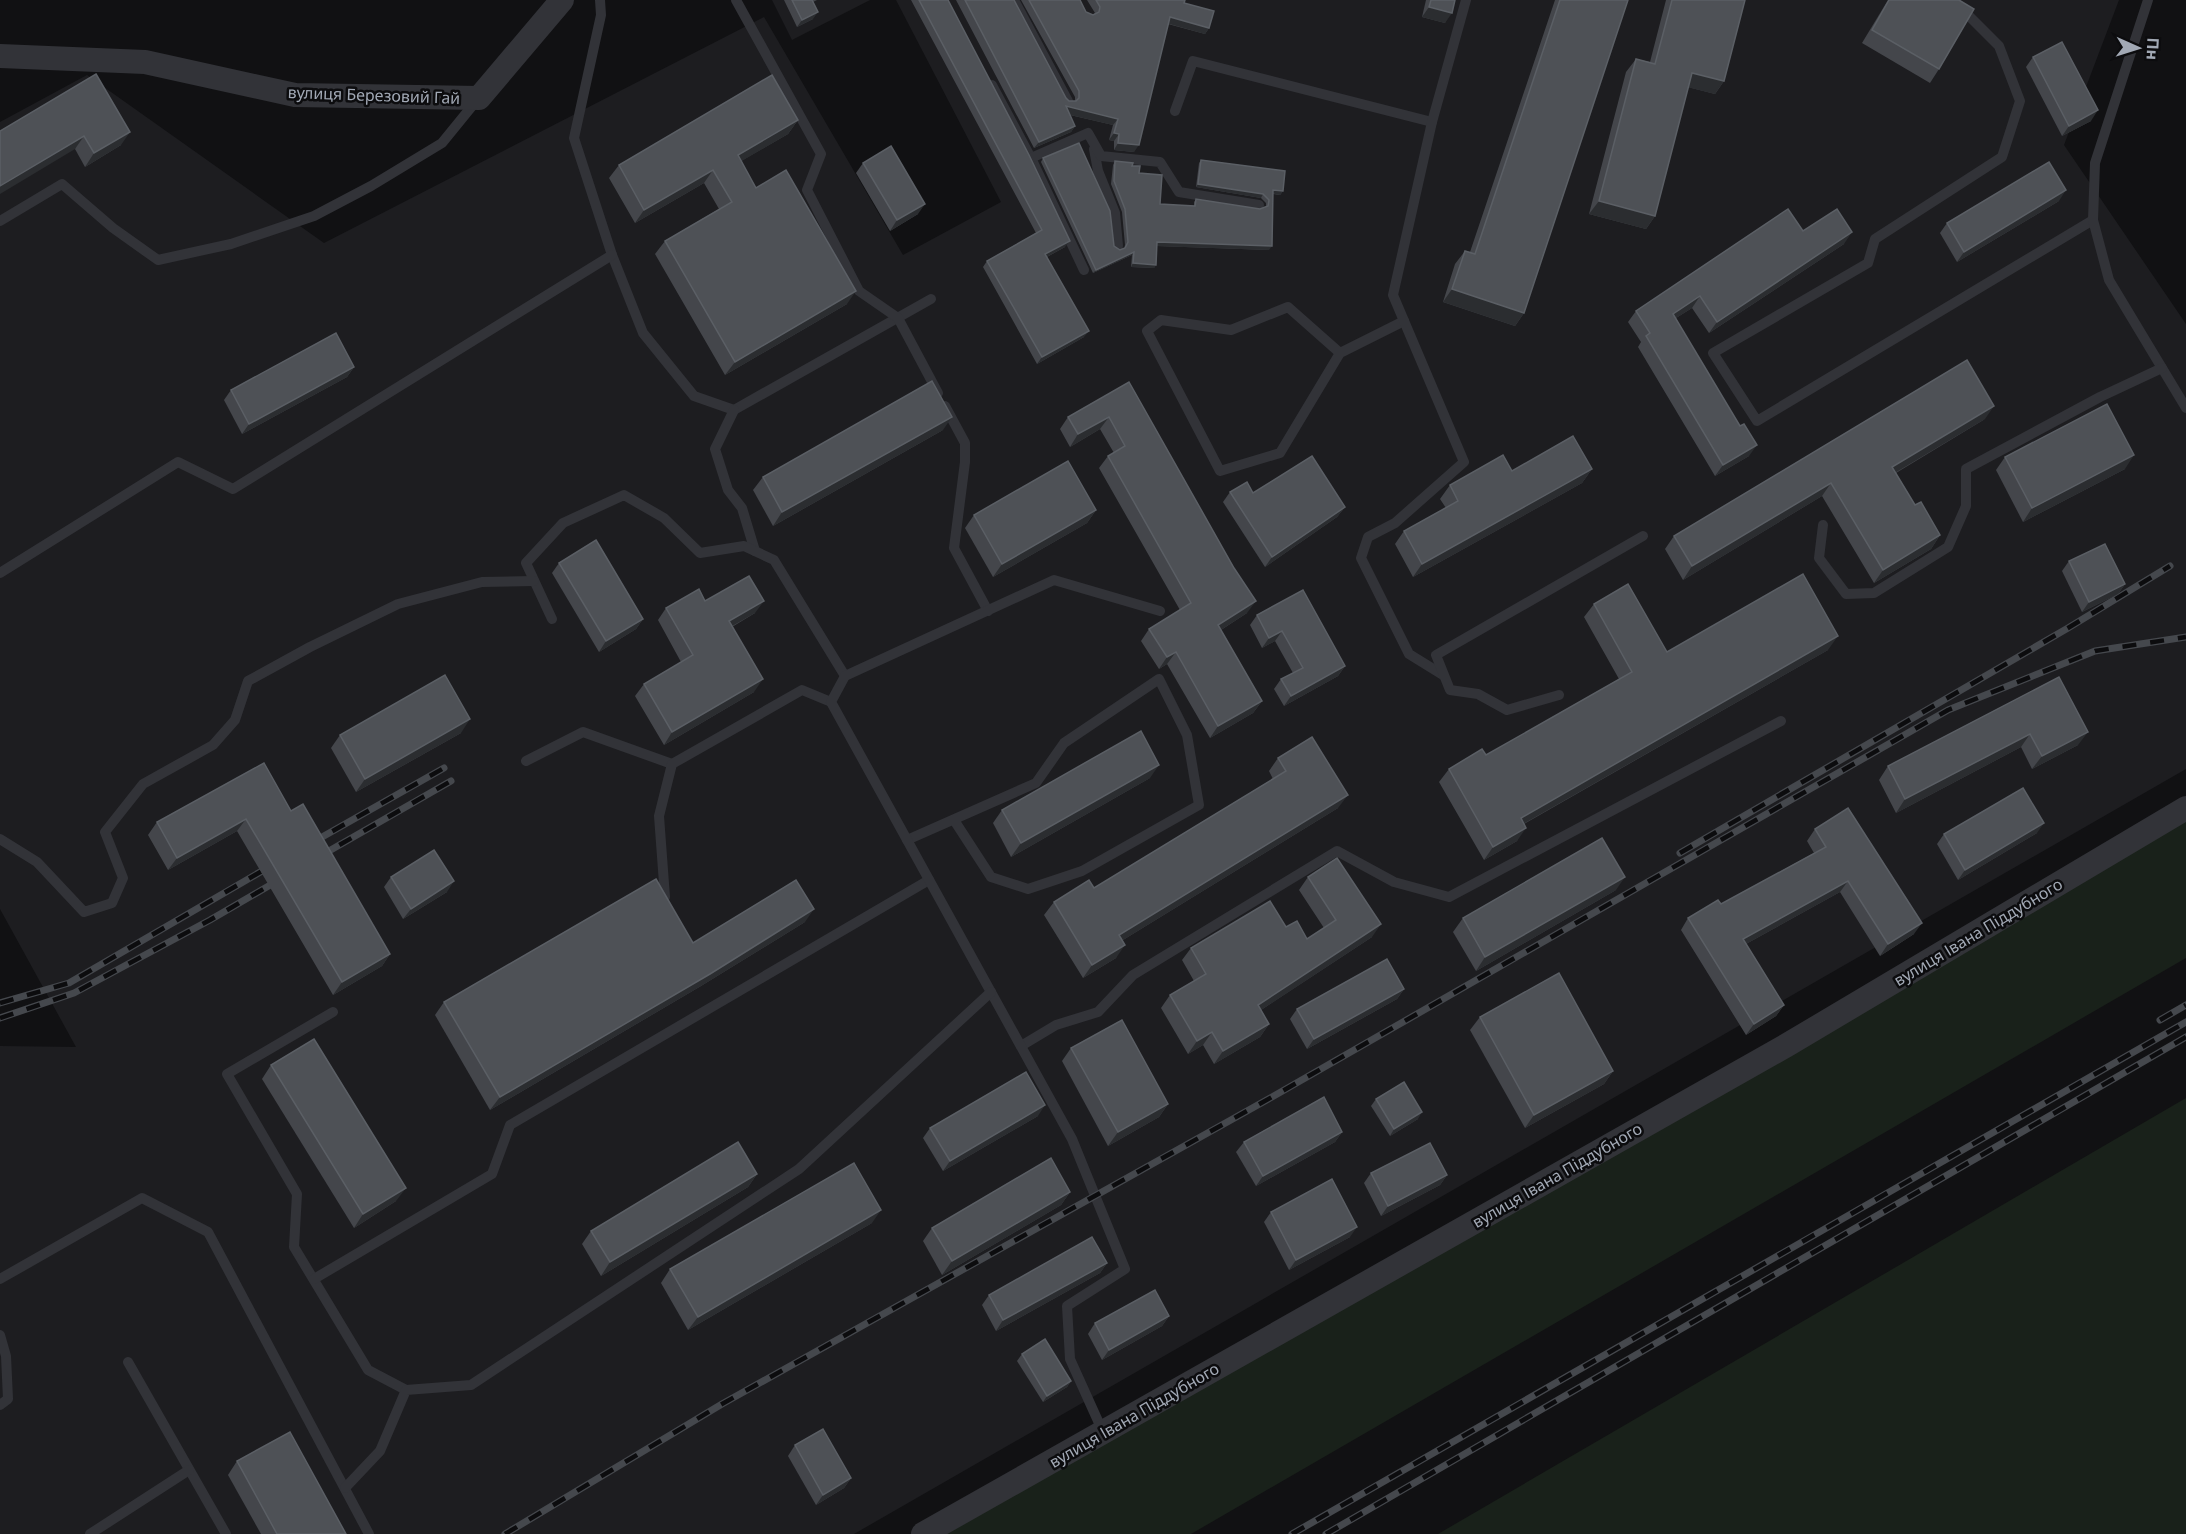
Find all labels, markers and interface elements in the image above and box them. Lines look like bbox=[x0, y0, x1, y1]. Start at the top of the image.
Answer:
north arrow bbox=[2108, 18, 2168, 78]
text: Пн bbox=[2141, 37, 2165, 61]
street label: вулиця Березовий Гай bbox=[287, 81, 461, 109]
street label: вулиця Івана Піддубного bbox=[1890, 873, 2066, 991]
street label: вулиця Івана Піддубного bbox=[1468, 1117, 1646, 1233]
street label: вулиця Івана Піддубного bbox=[1045, 1357, 1223, 1473]

